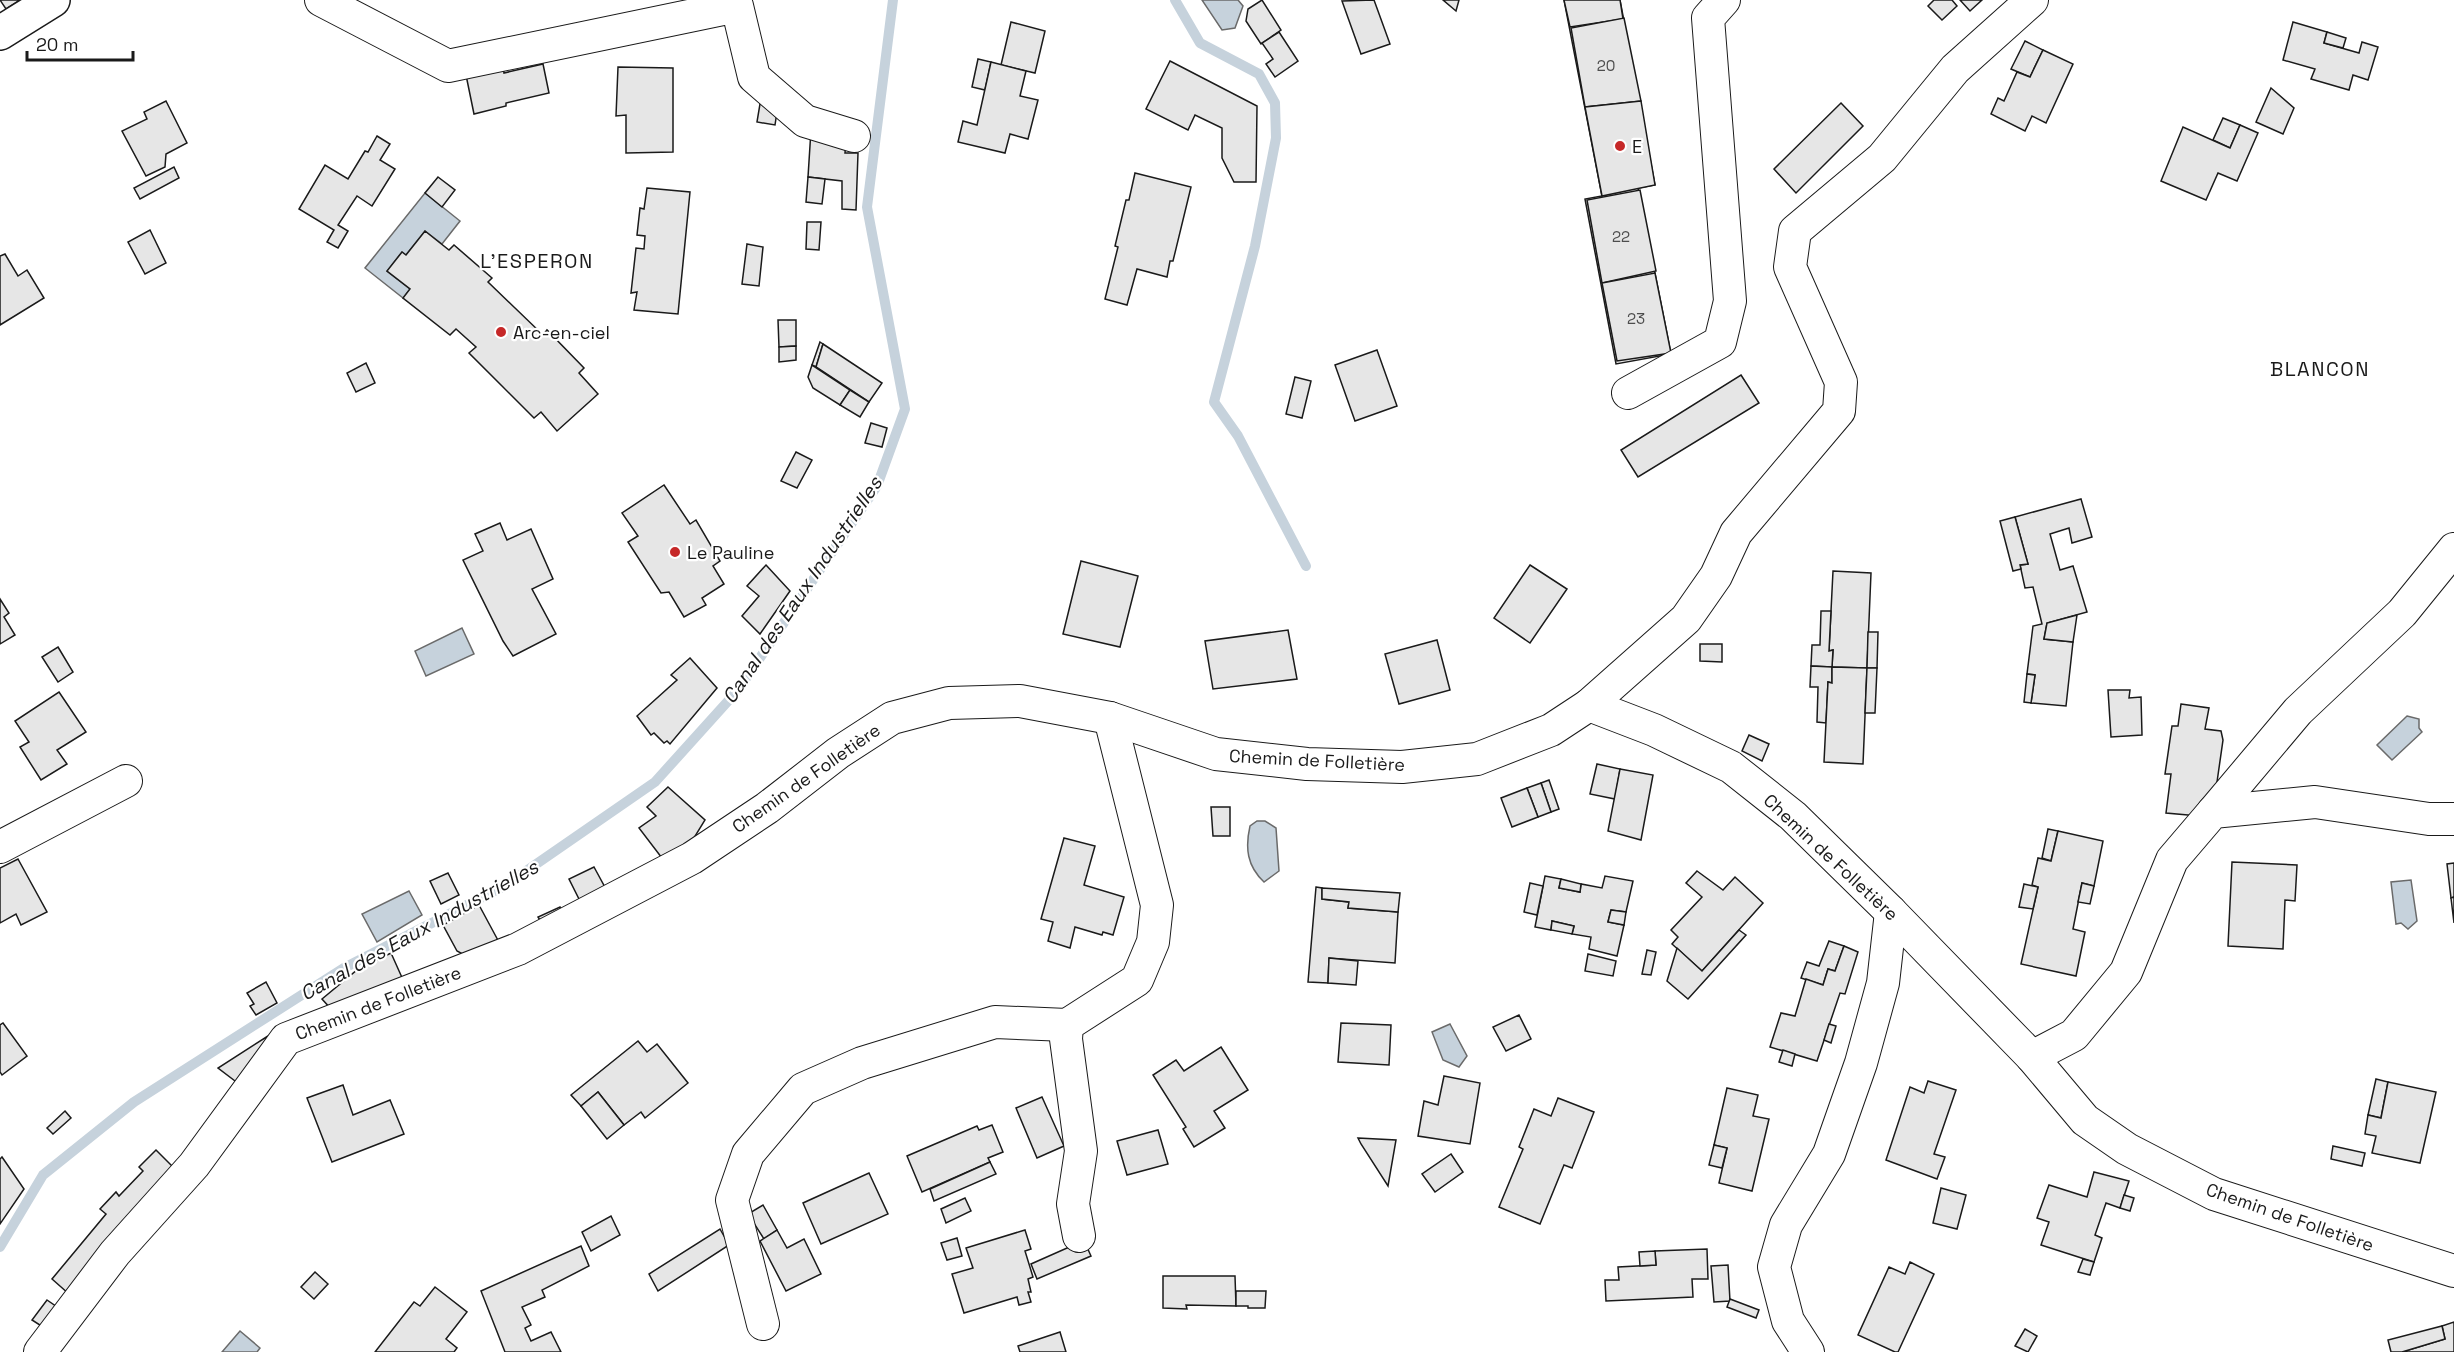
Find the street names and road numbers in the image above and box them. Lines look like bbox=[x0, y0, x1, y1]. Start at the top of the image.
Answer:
street label: Chemin de Folletière bbox=[727, 718, 885, 838]
street label: Chemin de Folletière bbox=[1229, 744, 1405, 776]
street label: Chemin de Folletière bbox=[1759, 789, 1903, 925]
street label: Chemin de Folletière bbox=[292, 961, 464, 1045]
street label: Chemin de Folletière bbox=[2203, 1177, 2377, 1257]

